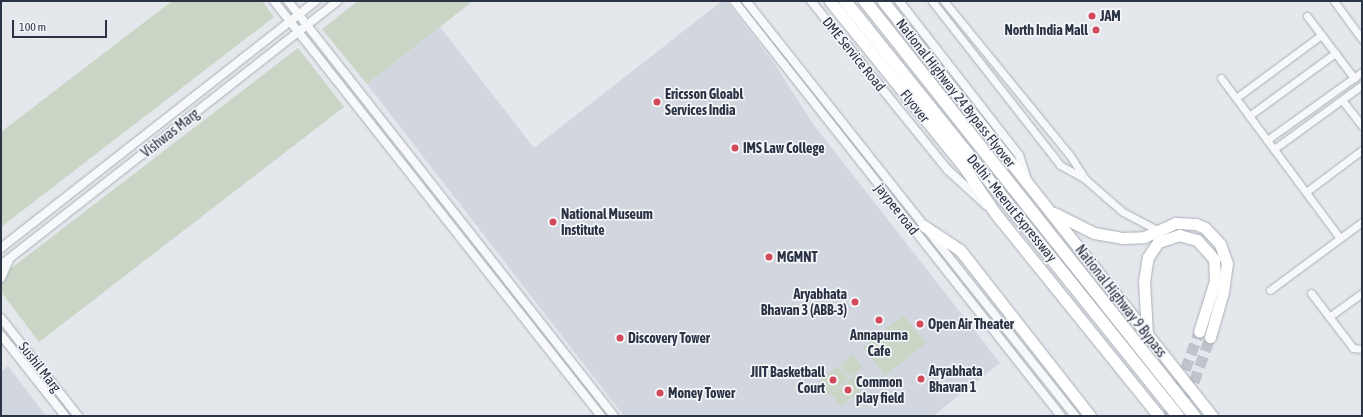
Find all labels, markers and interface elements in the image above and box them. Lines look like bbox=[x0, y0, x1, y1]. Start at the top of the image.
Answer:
place label: JAM bbox=[1100, 8, 1121, 24]
marker: JAM bbox=[1087, 11, 1097, 21]
scale bar bbox=[14, 12, 109, 38]
street label: DME Service Road bbox=[819, 13, 889, 95]
street label: National Highway 24 Bypass Flyover bbox=[893, 15, 1019, 171]
text: 100 m bbox=[19, 20, 46, 34]
place label: North India Mall bbox=[1004, 22, 1088, 38]
marker: North India Mall bbox=[1091, 25, 1101, 35]
place label: Ericsson Gloabl Services India bbox=[665, 86, 743, 118]
street label: Flyover bbox=[897, 86, 933, 126]
marker: Ericsson Gloabl Services India bbox=[652, 97, 662, 107]
street label: Vishwas Marg bbox=[138, 105, 202, 161]
place label: IMS Law College bbox=[743, 140, 825, 156]
marker: IMS Law College bbox=[730, 143, 740, 153]
street label: Delhi - Meerut Expressway bbox=[964, 151, 1060, 265]
street label: jaypee road bbox=[872, 180, 922, 238]
place label: National Museum Institute bbox=[561, 206, 653, 238]
marker: National Museum Institute bbox=[548, 217, 558, 227]
street label: National Highway 9 Bypass bbox=[1072, 241, 1170, 361]
place label: MGMNT bbox=[777, 249, 818, 265]
marker: MGMNT bbox=[764, 252, 774, 262]
place label: Aryabhata Bhavan 3 (ABB-3) bbox=[761, 286, 847, 318]
marker: Aryabhata Bhavan 3 (ABB-3) bbox=[850, 297, 860, 307]
marker: Annapurna Cafe bbox=[874, 315, 884, 325]
place label: Open Air Theater bbox=[928, 316, 1014, 332]
marker: Open Air Theater bbox=[915, 319, 925, 329]
place label: Annapurna Cafe bbox=[850, 327, 908, 360]
place label: Discovery Tower bbox=[628, 330, 710, 346]
marker: Discovery Tower bbox=[615, 333, 625, 343]
street label: Sushil Marg bbox=[15, 339, 65, 395]
place label: Aryabhata Bhavan 1 bbox=[929, 363, 983, 396]
place label: JIIT Basketball Court bbox=[750, 364, 825, 396]
place label: Common play field bbox=[856, 374, 904, 406]
marker: Aryabhata Bhavan 1 bbox=[916, 374, 926, 384]
marker: JIIT Basketball Court bbox=[828, 375, 838, 385]
place label: Money Tower bbox=[668, 385, 735, 401]
marker: Common play field bbox=[843, 385, 853, 395]
marker: Money Tower bbox=[655, 388, 665, 398]

